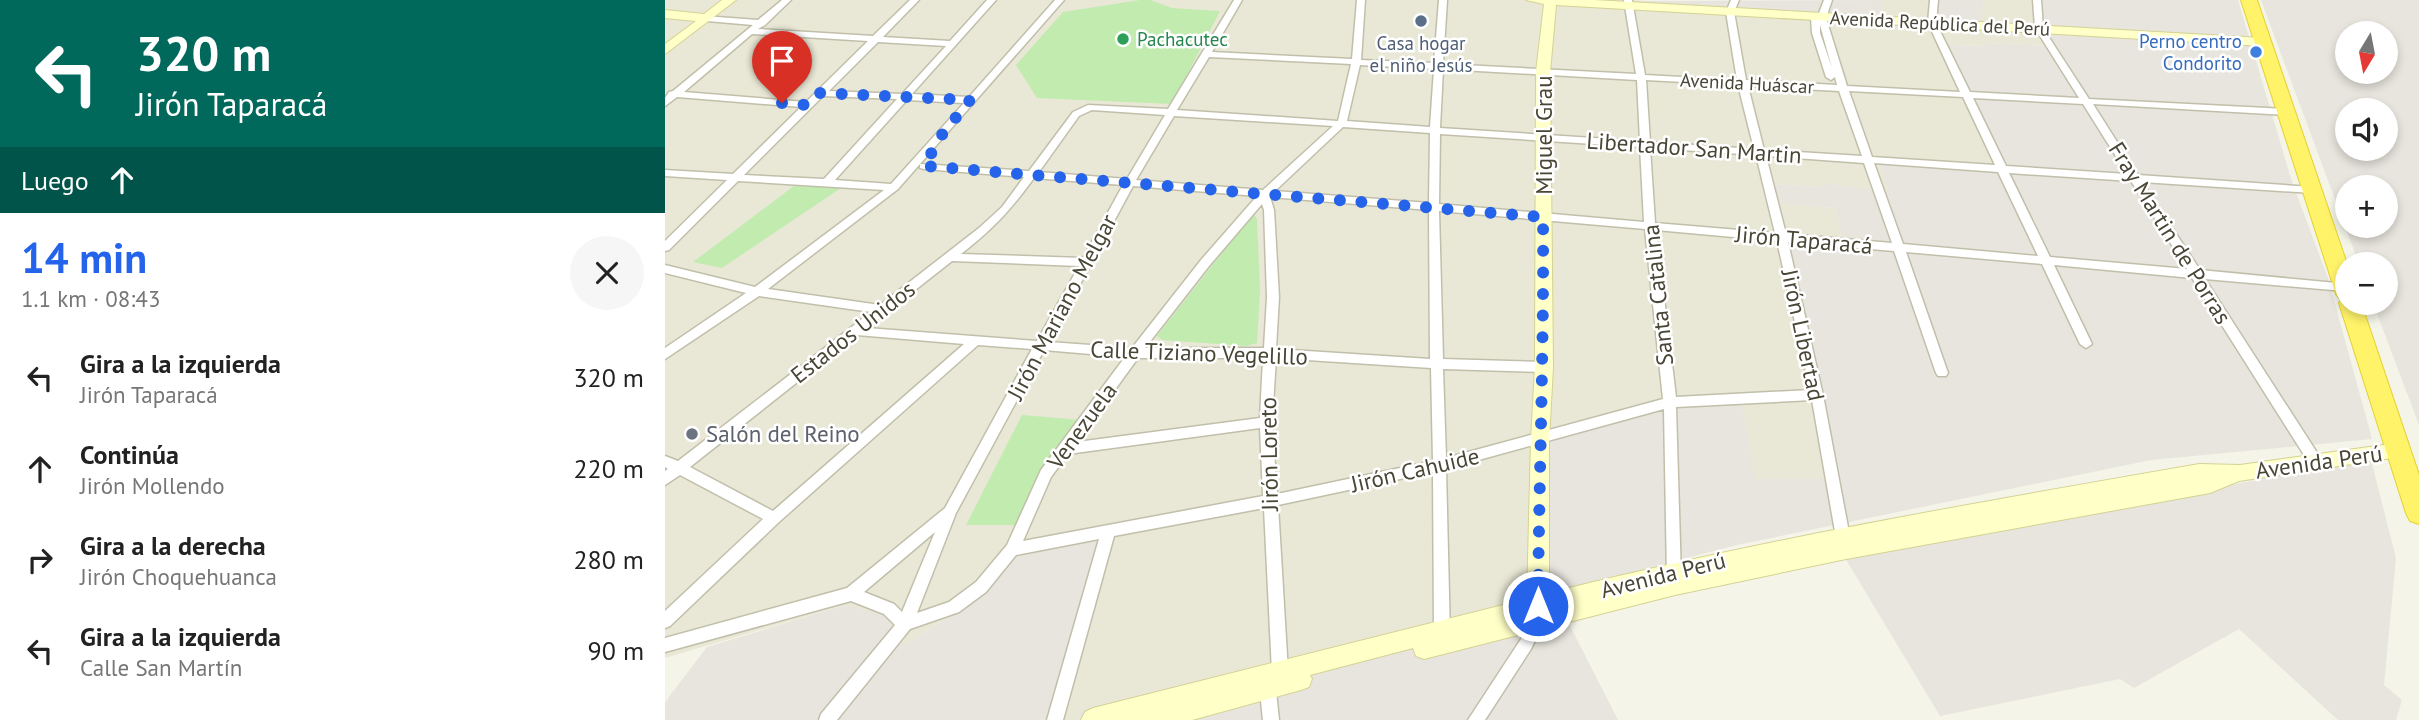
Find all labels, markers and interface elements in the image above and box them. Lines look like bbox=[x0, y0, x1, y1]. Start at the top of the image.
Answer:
street label: Avenida República del Perú bbox=[1829, 5, 2051, 41]
marker: Casa hogar el niño Jesús bbox=[1413, 13, 1429, 29]
text: 320 m bbox=[136, 21, 271, 85]
north arrow bbox=[2335, 21, 2397, 84]
map controls bbox=[2335, 21, 2398, 315]
place label: Pachacutec bbox=[1137, 27, 1228, 51]
icon: left bbox=[21, 28, 112, 119]
place label: Perno centro Condorito bbox=[2139, 29, 2242, 75]
pin bbox=[752, 31, 812, 103]
marker: Pachacutec bbox=[1115, 31, 1131, 47]
place label: Casa hogar el niño Jesús bbox=[1370, 31, 1472, 77]
icon: arrive bbox=[763, 42, 801, 80]
marker: Perno centro Condorito bbox=[2248, 44, 2264, 60]
street label: Avenida Huáscar bbox=[1679, 68, 1815, 99]
street label: Miguel Grau bbox=[1529, 75, 1558, 195]
text: Jirón Taparacá bbox=[136, 83, 328, 125]
button: sound bbox=[2335, 98, 2398, 161]
street label: Libertador San Martin bbox=[1586, 126, 1803, 169]
street label: Fray Martin de Porras bbox=[2103, 136, 2238, 329]
icon: ahead bbox=[103, 161, 141, 199]
text: Luego bbox=[21, 164, 89, 197]
button: + bbox=[2335, 175, 2398, 238]
street label: Jirón Mariano Melgar bbox=[1000, 209, 1123, 405]
street label: Jirón Taparacá bbox=[1733, 219, 1874, 260]
street label: Santa Catalina bbox=[1636, 223, 1679, 367]
text: 14 min bbox=[21, 230, 147, 285]
button: close bbox=[570, 236, 644, 310]
button: − bbox=[2335, 252, 2398, 315]
street label: Jirón Libertad bbox=[1775, 265, 1832, 403]
street label: Estados Unidos bbox=[785, 274, 921, 389]
text: 1.1 km · 08:43 bbox=[21, 284, 160, 313]
street label: Calle Tiziano Vegelillo bbox=[1090, 334, 1308, 371]
text: Gira a la izquierda bbox=[80, 347, 281, 380]
icon: left bbox=[21, 359, 59, 397]
text: 320 m bbox=[573, 361, 644, 394]
street label: Venezuela bbox=[1040, 377, 1123, 475]
text: Jirón Taparacá bbox=[80, 380, 218, 409]
street label: Jirón Loreto bbox=[1253, 397, 1284, 512]
place label: Salón del Reino bbox=[706, 419, 860, 448]
marker: Salón del Reino bbox=[684, 426, 700, 442]
text: Continúa bbox=[80, 438, 179, 471]
street label: Avenida Perú bbox=[2254, 438, 2384, 485]
street label: Jirón Cahuide bbox=[1347, 441, 1482, 499]
icon: ahead bbox=[21, 450, 59, 488]
text: 220 m bbox=[573, 452, 644, 485]
text: Jirón Mollendo bbox=[80, 471, 225, 500]
text: Gira a la derecha bbox=[80, 529, 266, 562]
icon: right bbox=[21, 541, 59, 579]
text: 280 m bbox=[573, 543, 644, 576]
street label: Avenida Perú bbox=[1597, 545, 1728, 604]
text: Jirón Choquehuanca bbox=[80, 562, 277, 591]
position arrow bbox=[1501, 569, 1575, 643]
text: Gira a la izquierda bbox=[80, 620, 281, 653]
icon: left bbox=[21, 632, 59, 670]
text: 90 m bbox=[588, 634, 644, 667]
text: Calle San Martín bbox=[80, 653, 242, 682]

